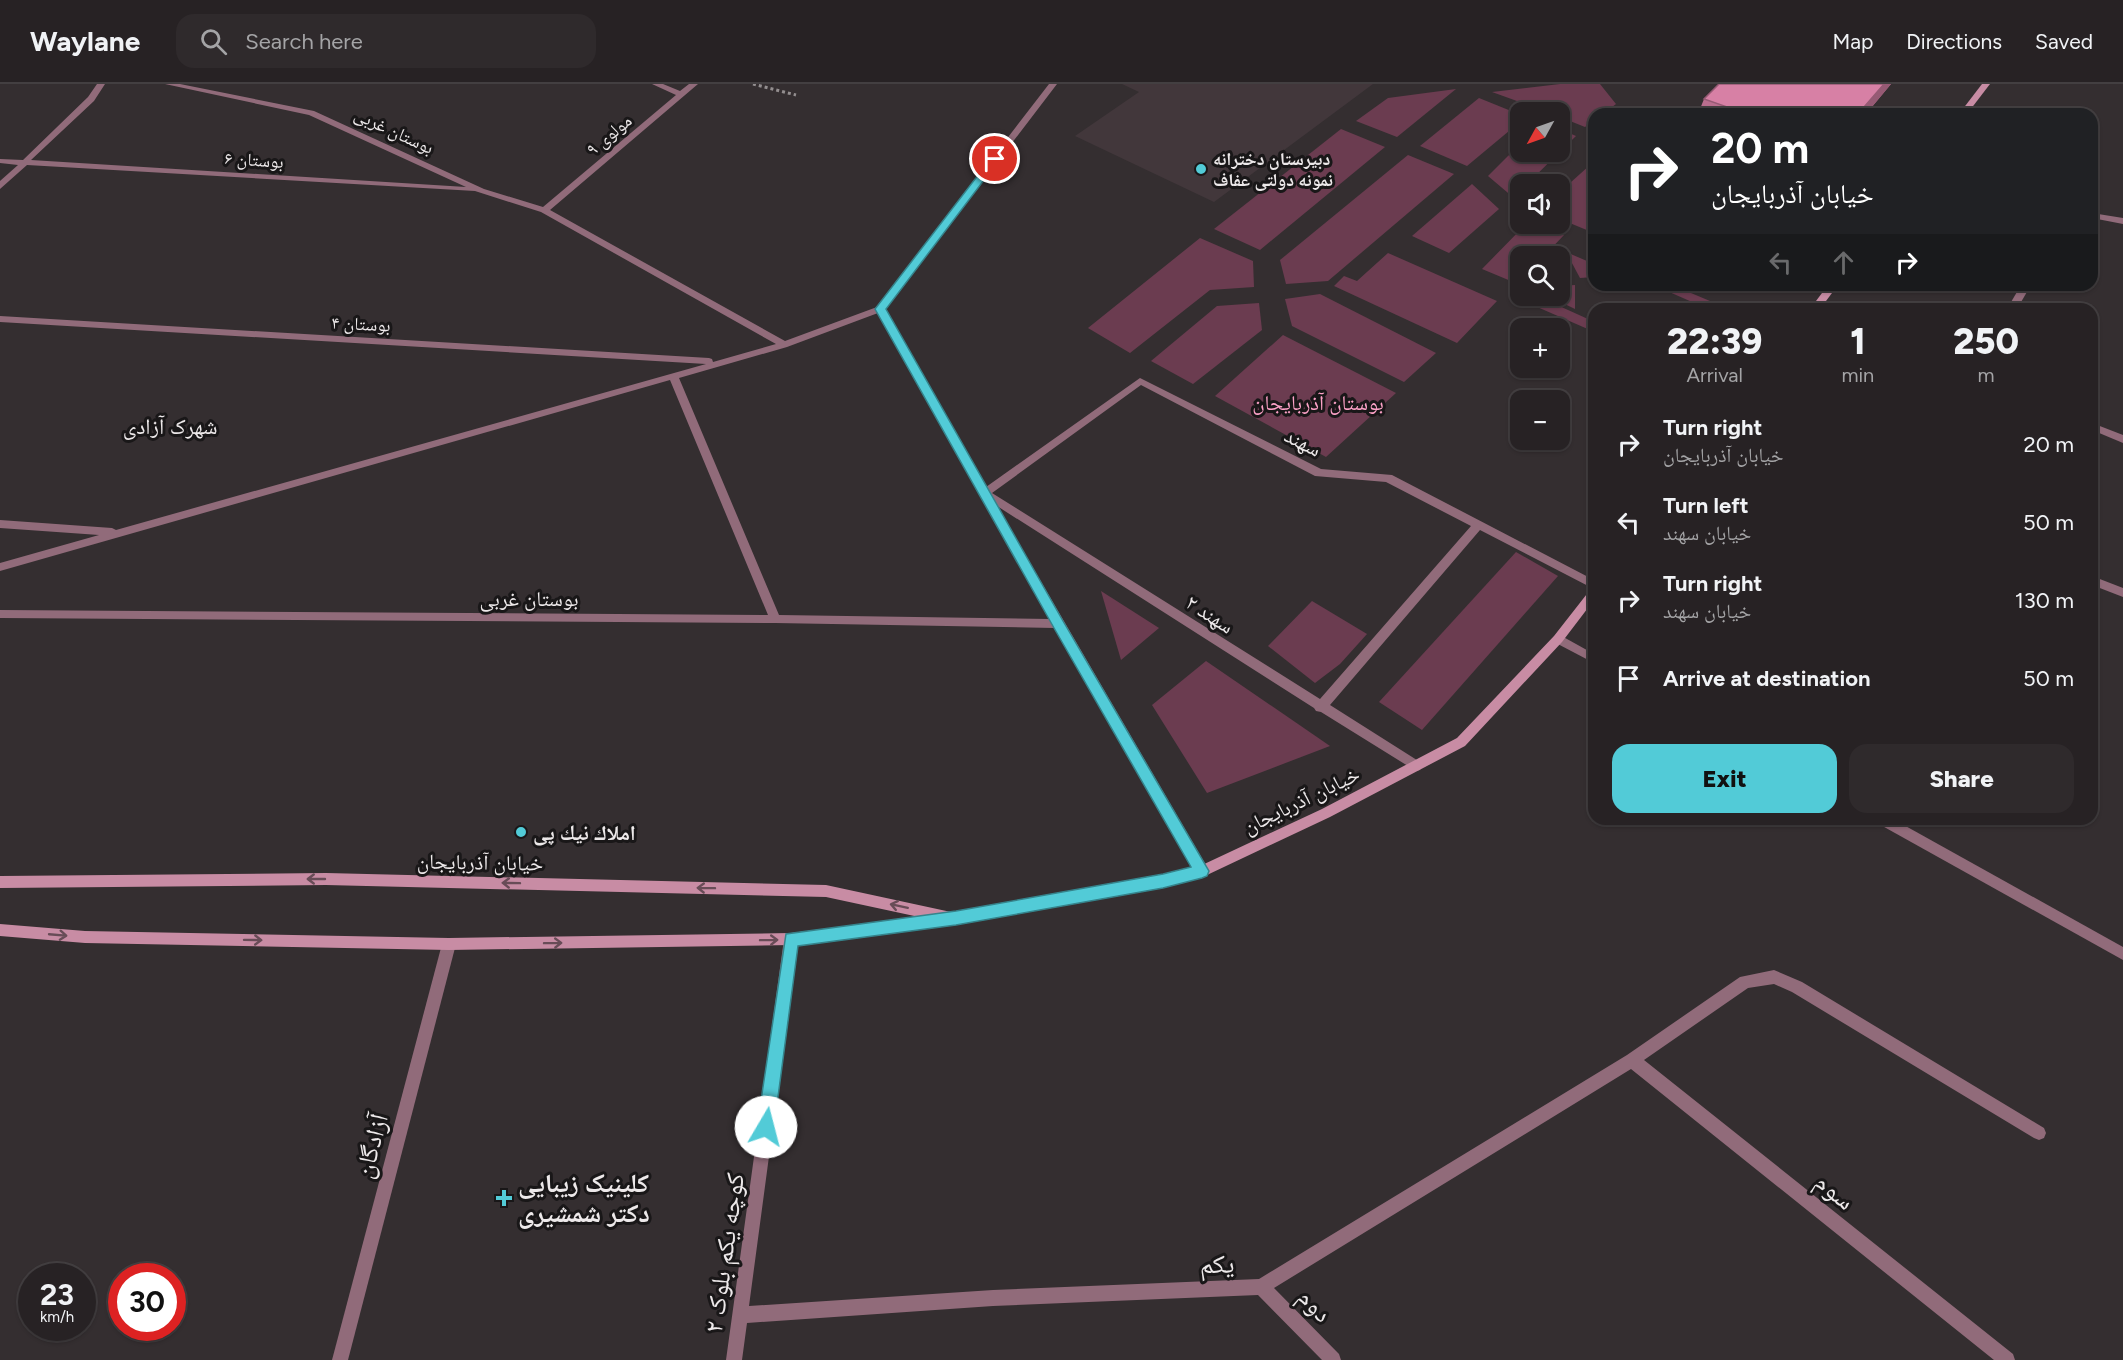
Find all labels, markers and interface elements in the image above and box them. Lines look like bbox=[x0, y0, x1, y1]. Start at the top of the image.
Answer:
search box bbox=[176, 14, 596, 68]
text: Waylane bbox=[30, 24, 140, 58]
icon: search bbox=[197, 25, 230, 58]
text: Search here bbox=[245, 28, 363, 55]
text: Map bbox=[1832, 29, 1873, 54]
text: Directions bbox=[1906, 29, 2002, 54]
text: Saved bbox=[2035, 29, 2093, 54]
north arrow bbox=[1510, 102, 1570, 162]
map controls bbox=[1510, 102, 1570, 450]
street label: بوستان غربی bbox=[351, 103, 437, 159]
street label: مولوی ۹ bbox=[582, 110, 636, 160]
text: 20 m bbox=[1711, 123, 1809, 174]
icon: right bbox=[1612, 132, 1690, 210]
pin bbox=[969, 133, 1020, 184]
icon: arrive bbox=[978, 142, 1011, 175]
street label: بوستان ۶ bbox=[224, 147, 284, 173]
place label: دبیرستان دخترانه نمونه دولتی عفاف bbox=[1213, 148, 1333, 191]
marker: دبیرستان دخترانه نمونه دولتی عفاف bbox=[1194, 162, 1208, 176]
button: sound bbox=[1510, 174, 1570, 234]
text: خیابان آذربایجان bbox=[1711, 177, 1874, 210]
button: search bbox=[1510, 246, 1570, 306]
icon: left bbox=[1764, 246, 1797, 279]
icon: ahead bbox=[1827, 246, 1860, 279]
icon: right bbox=[1890, 246, 1923, 279]
street label: بوستان ۴ bbox=[331, 311, 391, 337]
button: + bbox=[1510, 318, 1570, 378]
text: 22:39 bbox=[1667, 320, 1762, 363]
text: 1 bbox=[1850, 320, 1865, 363]
text: 250 bbox=[1953, 320, 2019, 363]
text: Arrival bbox=[1686, 363, 1743, 387]
text: min bbox=[1841, 363, 1874, 387]
text: m bbox=[1978, 363, 1995, 387]
park label: بوستان آذربایجان bbox=[1252, 390, 1384, 415]
button: − bbox=[1510, 390, 1570, 450]
district label: شهرک آزادی bbox=[123, 413, 217, 440]
text: Turn right bbox=[1663, 414, 1762, 441]
street label: سهند bbox=[1280, 422, 1326, 462]
icon: right bbox=[1612, 428, 1645, 461]
text: 20 m bbox=[2023, 431, 2074, 458]
text: خیابان آذربایجان bbox=[1663, 443, 1783, 467]
text: Turn left bbox=[1663, 492, 1749, 519]
icon: left bbox=[1612, 506, 1645, 539]
text: 50 m bbox=[2023, 509, 2074, 536]
text: خیابان سهند bbox=[1663, 521, 1751, 545]
text: Turn right bbox=[1663, 570, 1762, 597]
icon: right bbox=[1612, 584, 1645, 617]
street label: بوستان غربی bbox=[479, 586, 579, 612]
text: 130 m bbox=[2015, 587, 2074, 614]
street label: سهند ۲ bbox=[1181, 589, 1239, 639]
text: خیابان سهند bbox=[1663, 599, 1751, 623]
icon: arrive bbox=[1612, 662, 1645, 695]
text: Arrive at destination bbox=[1663, 665, 1871, 692]
text: 50 m bbox=[2023, 665, 2074, 692]
button: Exit bbox=[1612, 744, 1837, 813]
button: Share bbox=[1849, 744, 2074, 813]
street label: خیابان آذربایجان bbox=[1239, 761, 1363, 839]
place label: املاك نيك پى bbox=[533, 820, 636, 846]
marker: املاك نيك پى bbox=[514, 825, 528, 839]
street label: خیابان آذربایجان bbox=[417, 848, 543, 876]
one-way arrow bbox=[306, 873, 326, 885]
one-way arrow bbox=[501, 878, 521, 889]
one-way arrow bbox=[696, 883, 716, 894]
one-way arrow bbox=[890, 900, 909, 911]
one-way arrow bbox=[48, 930, 68, 941]
one-way arrow bbox=[759, 934, 779, 945]
one-way arrow bbox=[243, 935, 263, 946]
one-way arrow bbox=[543, 937, 563, 949]
position arrow bbox=[734, 1095, 798, 1159]
street label: آزادگان bbox=[347, 1109, 395, 1182]
street label: سوم bbox=[1807, 1165, 1861, 1218]
place label: کلینیک زیبایی دکتر شمشیری bbox=[518, 1167, 650, 1229]
street label: کوچه یکم بلوک ۲ bbox=[697, 1171, 752, 1335]
marker: کلینیک زیبایی دکتر شمشیری bbox=[495, 1189, 513, 1207]
street label: یکم bbox=[1199, 1247, 1235, 1282]
speed limit sign: 30 bbox=[108, 1263, 186, 1341]
text: 23 bbox=[40, 1276, 74, 1313]
street label: دوم bbox=[1290, 1281, 1339, 1330]
text: km/h bbox=[40, 1308, 74, 1326]

